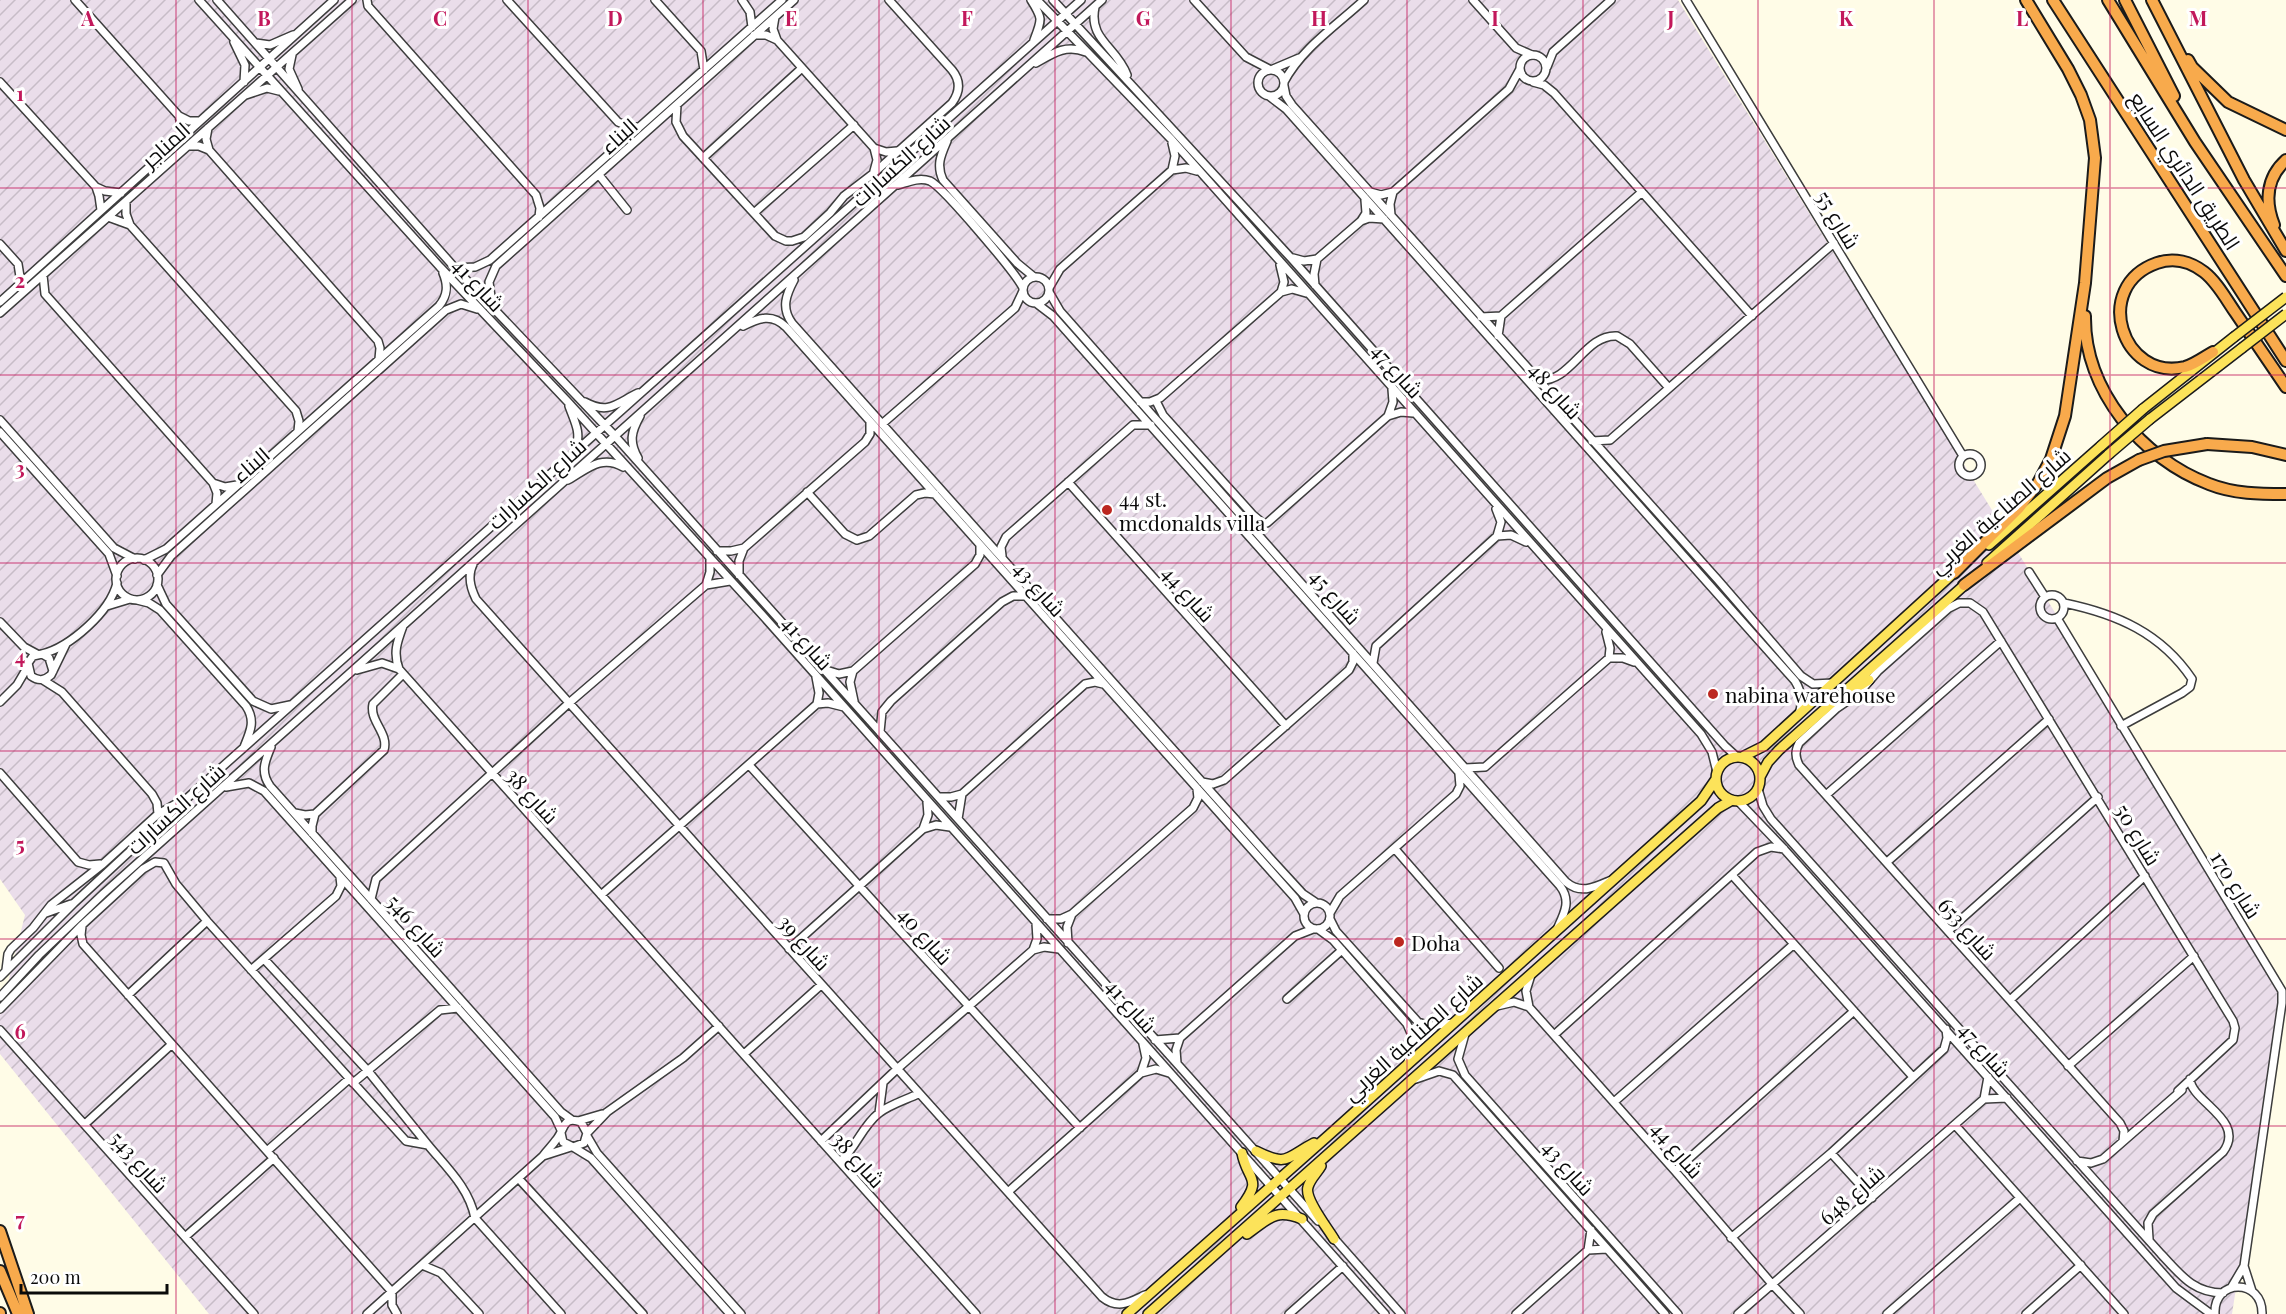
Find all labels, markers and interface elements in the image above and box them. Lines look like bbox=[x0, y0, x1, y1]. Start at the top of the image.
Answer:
text: A bbox=[80, 4, 95, 31]
text: B bbox=[257, 4, 271, 31]
text: C bbox=[433, 4, 447, 31]
text: D bbox=[607, 4, 623, 31]
text: E bbox=[785, 4, 797, 31]
text: F bbox=[961, 4, 973, 31]
text: G bbox=[1136, 4, 1151, 31]
text: H bbox=[1311, 4, 1327, 31]
text: I bbox=[1491, 4, 1499, 31]
text: J bbox=[1666, 4, 1675, 31]
text: K bbox=[1839, 4, 1854, 31]
text: L bbox=[2016, 4, 2028, 31]
text: M bbox=[2189, 4, 2207, 31]
text: 1 bbox=[16, 79, 24, 106]
street label: الطريق الدائري السابع bbox=[2121, 85, 2248, 257]
street label: شارع الكسارات bbox=[845, 108, 956, 213]
street label: البناء bbox=[593, 111, 643, 159]
street label: المناجر bbox=[134, 115, 195, 174]
street label: شارع 55 bbox=[1809, 185, 1867, 254]
street label: شارع 41 bbox=[445, 251, 511, 318]
text: 2 bbox=[15, 266, 25, 293]
street label: شارع 47 bbox=[1365, 337, 1430, 405]
street label: شارع 48 bbox=[1522, 356, 1589, 426]
street label: شارع الكسارات bbox=[481, 431, 592, 536]
street label: البناء bbox=[225, 440, 275, 488]
street label: شارع الصناعية الغربي bbox=[1922, 441, 2078, 582]
text: 3 bbox=[15, 454, 25, 481]
place label: 44 st. mcdonalds villa bbox=[1119, 484, 1266, 536]
marker: 44 st. mcdonalds villa bbox=[1100, 503, 1114, 517]
street label: شارع 43 bbox=[1006, 554, 1072, 623]
street label: شارع 44 bbox=[1155, 559, 1222, 628]
street label: شارع 45 bbox=[1303, 562, 1368, 631]
street label: شارع 41 bbox=[775, 609, 840, 677]
text: 4 bbox=[15, 642, 25, 669]
place label: nabina warehouse bbox=[1725, 680, 1896, 708]
marker: nabina warehouse bbox=[1706, 687, 1720, 701]
street label: شارع الكسارات bbox=[120, 756, 231, 861]
street label: شارع 38 bbox=[499, 761, 566, 830]
street label: شارع 50 bbox=[2108, 798, 2168, 871]
text: 5 bbox=[15, 830, 25, 857]
street label: شارع 170 bbox=[2204, 845, 2269, 924]
street label: شارع 546 bbox=[380, 887, 453, 964]
street label: شارع 653 bbox=[1931, 891, 2003, 967]
street label: شارع 40 bbox=[891, 900, 959, 971]
street label: شارع 39 bbox=[771, 908, 838, 977]
place label: Doha bbox=[1411, 928, 1461, 956]
marker: Doha bbox=[1392, 935, 1406, 949]
street label: شارع الصناعية الغربي bbox=[1336, 966, 1490, 1109]
street label: شارع 41 bbox=[1099, 972, 1164, 1040]
street label: شارع 47 bbox=[1952, 1016, 2017, 1084]
text: 6 bbox=[14, 1017, 26, 1044]
street label: شارع 44 bbox=[1644, 1115, 1710, 1185]
street label: شارع 543 bbox=[103, 1124, 175, 1199]
street label: شارع 38 bbox=[825, 1125, 892, 1194]
street label: شارع 43 bbox=[1535, 1133, 1601, 1202]
street label: شارع 648 bbox=[1812, 1158, 1891, 1232]
text: 7 bbox=[15, 1205, 25, 1232]
scale bar bbox=[21, 1257, 166, 1295]
text: 200 m bbox=[30, 1265, 81, 1289]

